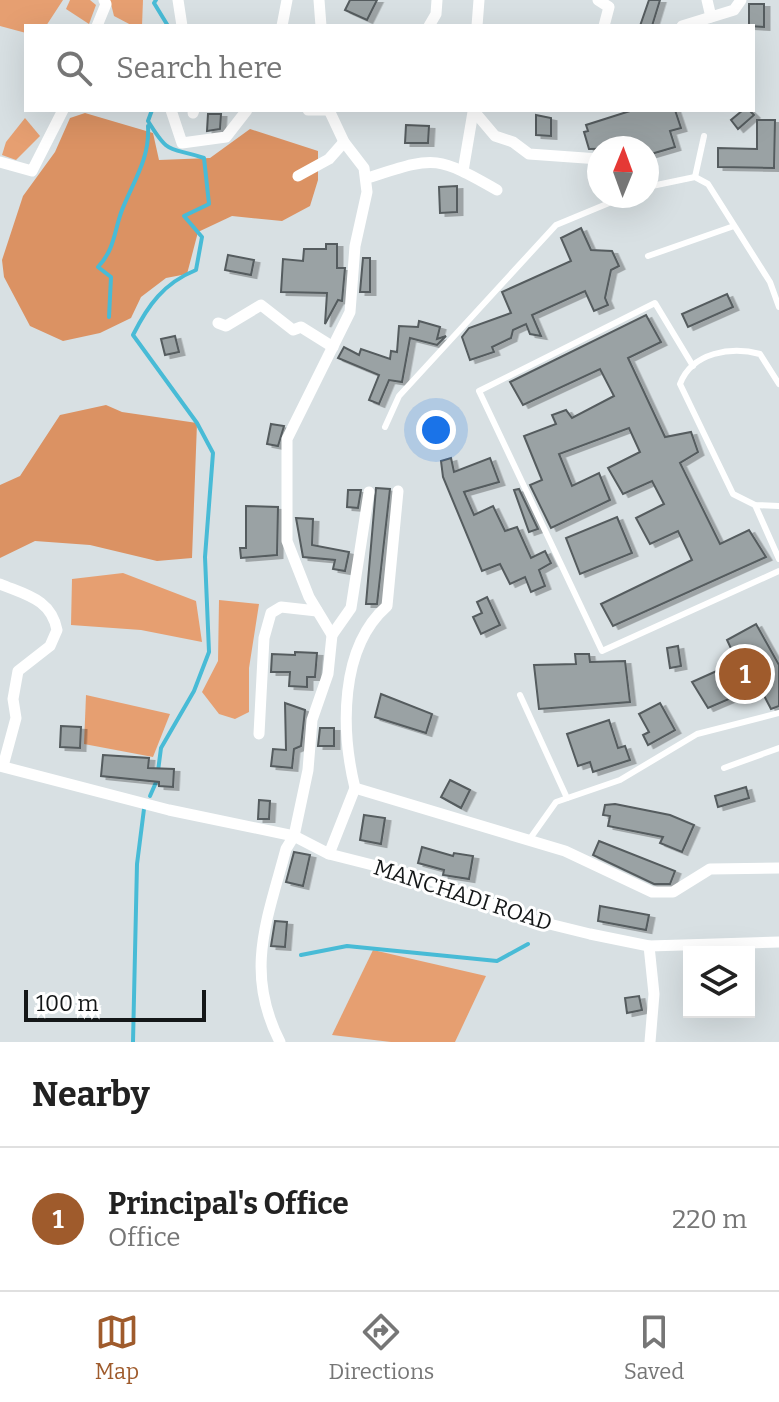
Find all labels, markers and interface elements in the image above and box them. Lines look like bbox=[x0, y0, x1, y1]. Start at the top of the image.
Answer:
search box bbox=[24, 24, 755, 112]
icon: search bbox=[52, 46, 96, 90]
text: Search here bbox=[116, 50, 283, 86]
north arrow bbox=[587, 136, 659, 208]
your location bbox=[416, 410, 456, 450]
pin: 1 bbox=[719, 644, 771, 704]
street label: MANCHADI ROAD bbox=[370, 853, 556, 937]
map controls bbox=[683, 946, 755, 1018]
button: layers bbox=[683, 946, 755, 1018]
scale bar bbox=[24, 986, 206, 1022]
text: 100 m bbox=[36, 990, 99, 1017]
text: Nearby bbox=[32, 1074, 150, 1115]
text: Principal's Office bbox=[108, 1186, 349, 1222]
text: 1 bbox=[52, 1204, 64, 1235]
text: 220 m bbox=[672, 1204, 747, 1235]
text: Office bbox=[108, 1222, 180, 1253]
tab: Map bbox=[95, 1310, 139, 1385]
tab: Directions bbox=[329, 1310, 434, 1385]
tab: Saved bbox=[624, 1310, 684, 1385]

